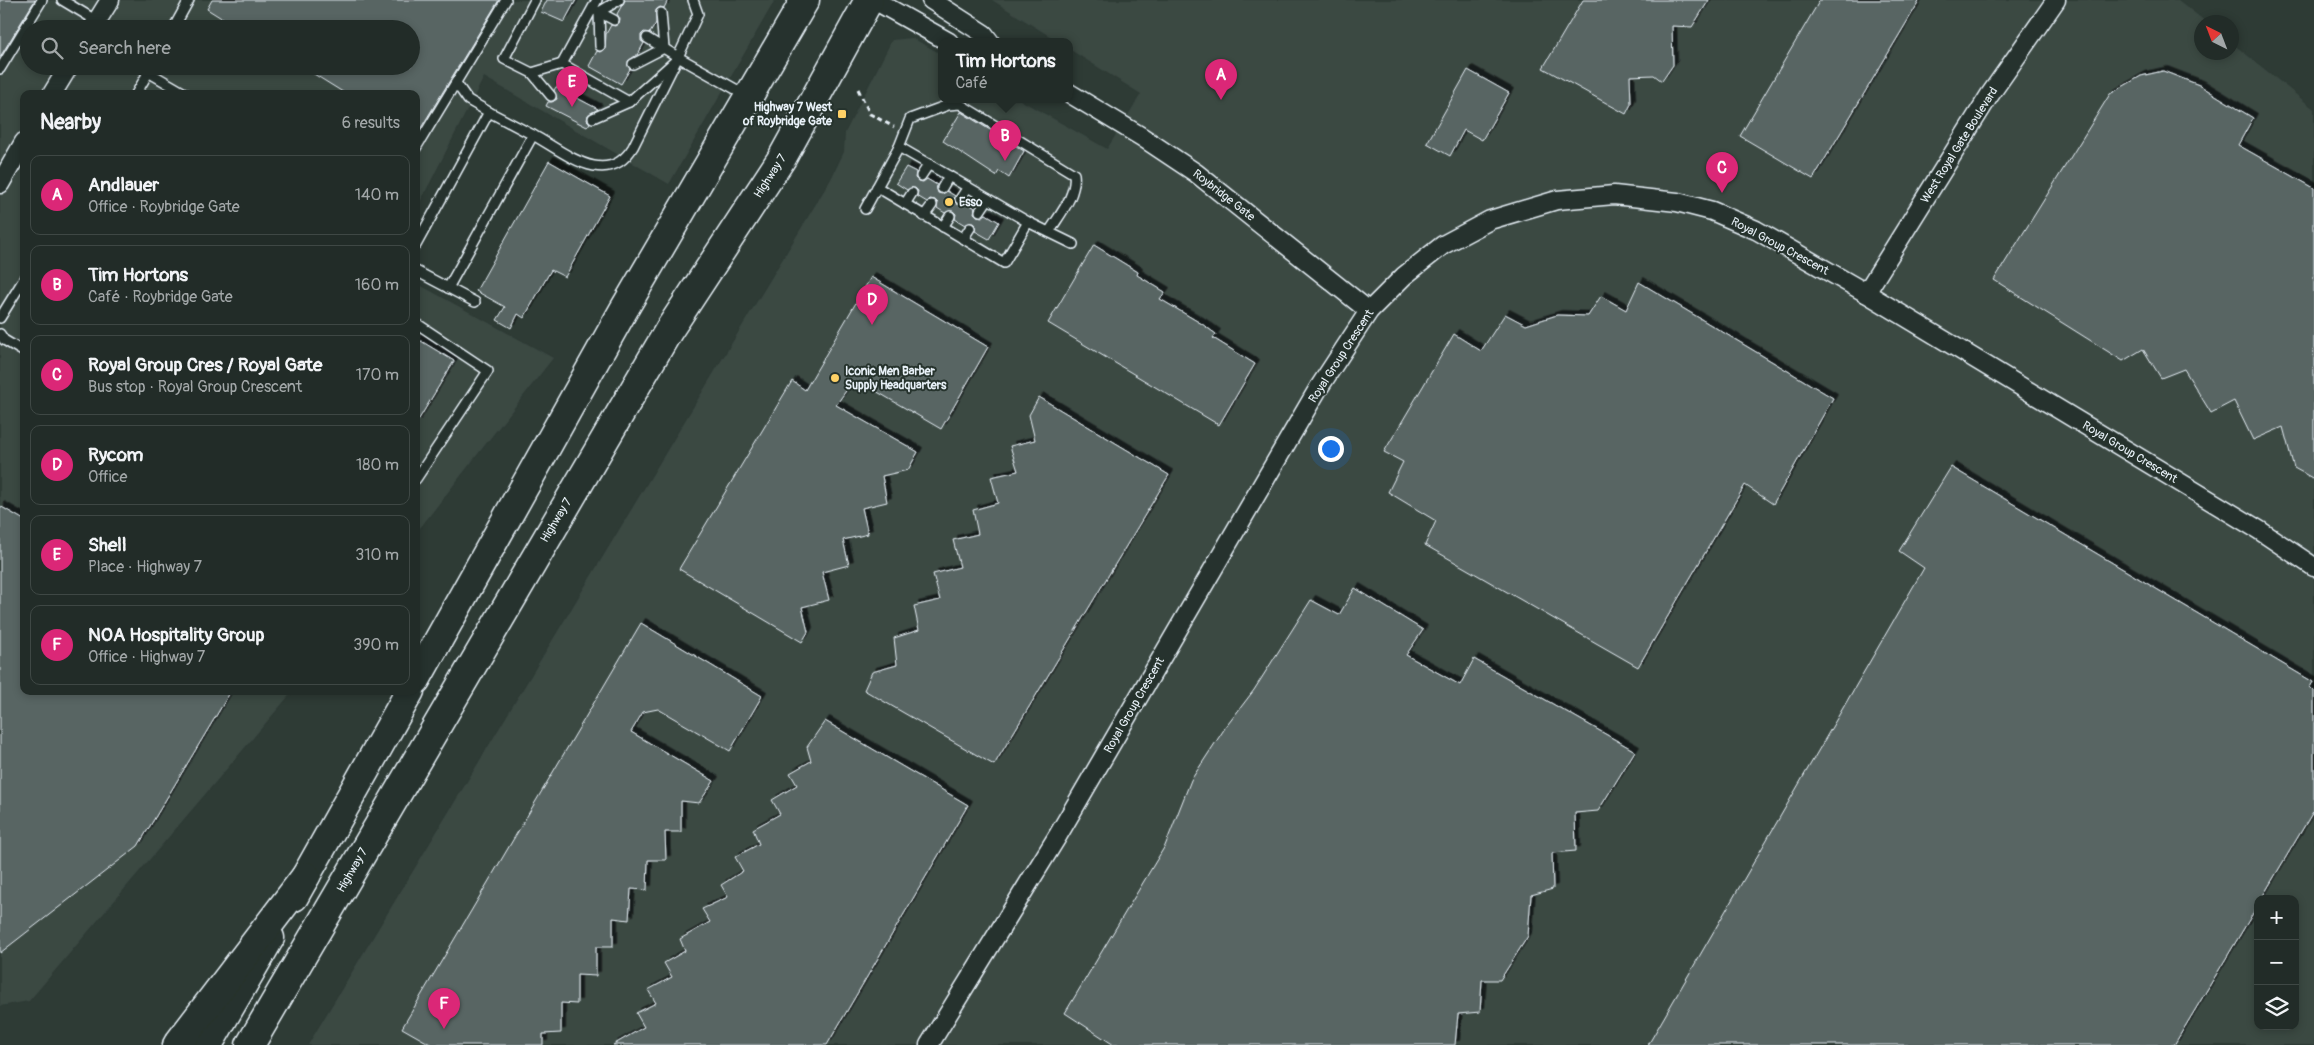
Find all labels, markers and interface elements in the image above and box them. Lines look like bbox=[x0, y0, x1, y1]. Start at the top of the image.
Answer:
north arrow bbox=[2194, 15, 2239, 60]
search box bbox=[20, 20, 420, 75]
icon: search bbox=[38, 34, 66, 62]
text: Search here bbox=[78, 36, 171, 60]
popup bbox=[938, 38, 1073, 103]
text: Tim Hortons bbox=[955, 49, 1056, 73]
pin: A bbox=[1205, 59, 1237, 100]
pin: E bbox=[556, 66, 588, 107]
text: Café bbox=[955, 73, 988, 93]
street label: West Royal Gate Boulevard bbox=[1918, 84, 2001, 206]
place label: Highway 7 West of Roybridge Gate bbox=[742, 100, 833, 129]
marker: Highway 7 West of Roybridge Gate bbox=[836, 108, 848, 120]
text: Nearby bbox=[40, 109, 101, 136]
text: 6 results bbox=[342, 113, 400, 133]
pin: B bbox=[989, 120, 1021, 161]
street label: Highway 7 bbox=[751, 151, 790, 201]
pin: C bbox=[1706, 152, 1738, 193]
street label: Roybridge Gate bbox=[1189, 166, 1258, 224]
text: Andlauer bbox=[88, 173, 159, 197]
text: A bbox=[52, 185, 62, 205]
text: 140 m bbox=[355, 185, 399, 205]
place label: Esso bbox=[959, 195, 983, 210]
marker: Esso bbox=[943, 196, 955, 208]
text: Office · Roybridge Gate bbox=[88, 197, 240, 217]
street label: Royal Group Crescent bbox=[1728, 214, 1831, 279]
text: Tim Hortons bbox=[88, 263, 188, 287]
text: B bbox=[52, 275, 62, 295]
text: 160 m bbox=[355, 275, 399, 295]
pin: D bbox=[856, 284, 888, 325]
text: Café · Roybridge Gate bbox=[88, 287, 233, 307]
street label: Royal Group Crescent bbox=[1306, 307, 1377, 406]
text: Royal Group Cres / Royal Gate bbox=[88, 353, 322, 377]
place label: Iconic Men Barber Supply Headquarters bbox=[845, 364, 947, 393]
text: C bbox=[52, 365, 62, 385]
text: 170 m bbox=[356, 365, 399, 385]
marker: Iconic Men Barber Supply Headquarters bbox=[829, 372, 841, 384]
text: Bus stop · Royal Group Crescent bbox=[88, 377, 302, 397]
street label: Royal Group Crescent bbox=[2079, 418, 2180, 487]
your location bbox=[1318, 436, 1344, 462]
text: Rycom bbox=[88, 443, 143, 467]
text: D bbox=[52, 455, 62, 475]
text: 180 m bbox=[356, 455, 399, 475]
text: Office bbox=[88, 467, 128, 487]
street label: Highway 7 bbox=[537, 495, 576, 545]
text: Shell bbox=[88, 533, 126, 557]
text: E bbox=[53, 545, 61, 565]
text: 310 m bbox=[355, 545, 399, 565]
text: Place · Highway 7 bbox=[88, 557, 202, 577]
text: NOA Hospitality Group bbox=[88, 623, 264, 647]
text: F bbox=[52, 635, 62, 655]
text: 390 m bbox=[353, 635, 399, 655]
text: Office · Highway 7 bbox=[88, 647, 205, 667]
street label: Royal Group Crescent bbox=[1101, 654, 1168, 756]
street label: Highway 7 bbox=[334, 845, 372, 895]
map controls bbox=[2254, 895, 2299, 1030]
button: + bbox=[2254, 895, 2299, 940]
button: − bbox=[2254, 940, 2299, 985]
button: layers bbox=[2254, 985, 2299, 1030]
pin: F bbox=[428, 988, 460, 1029]

